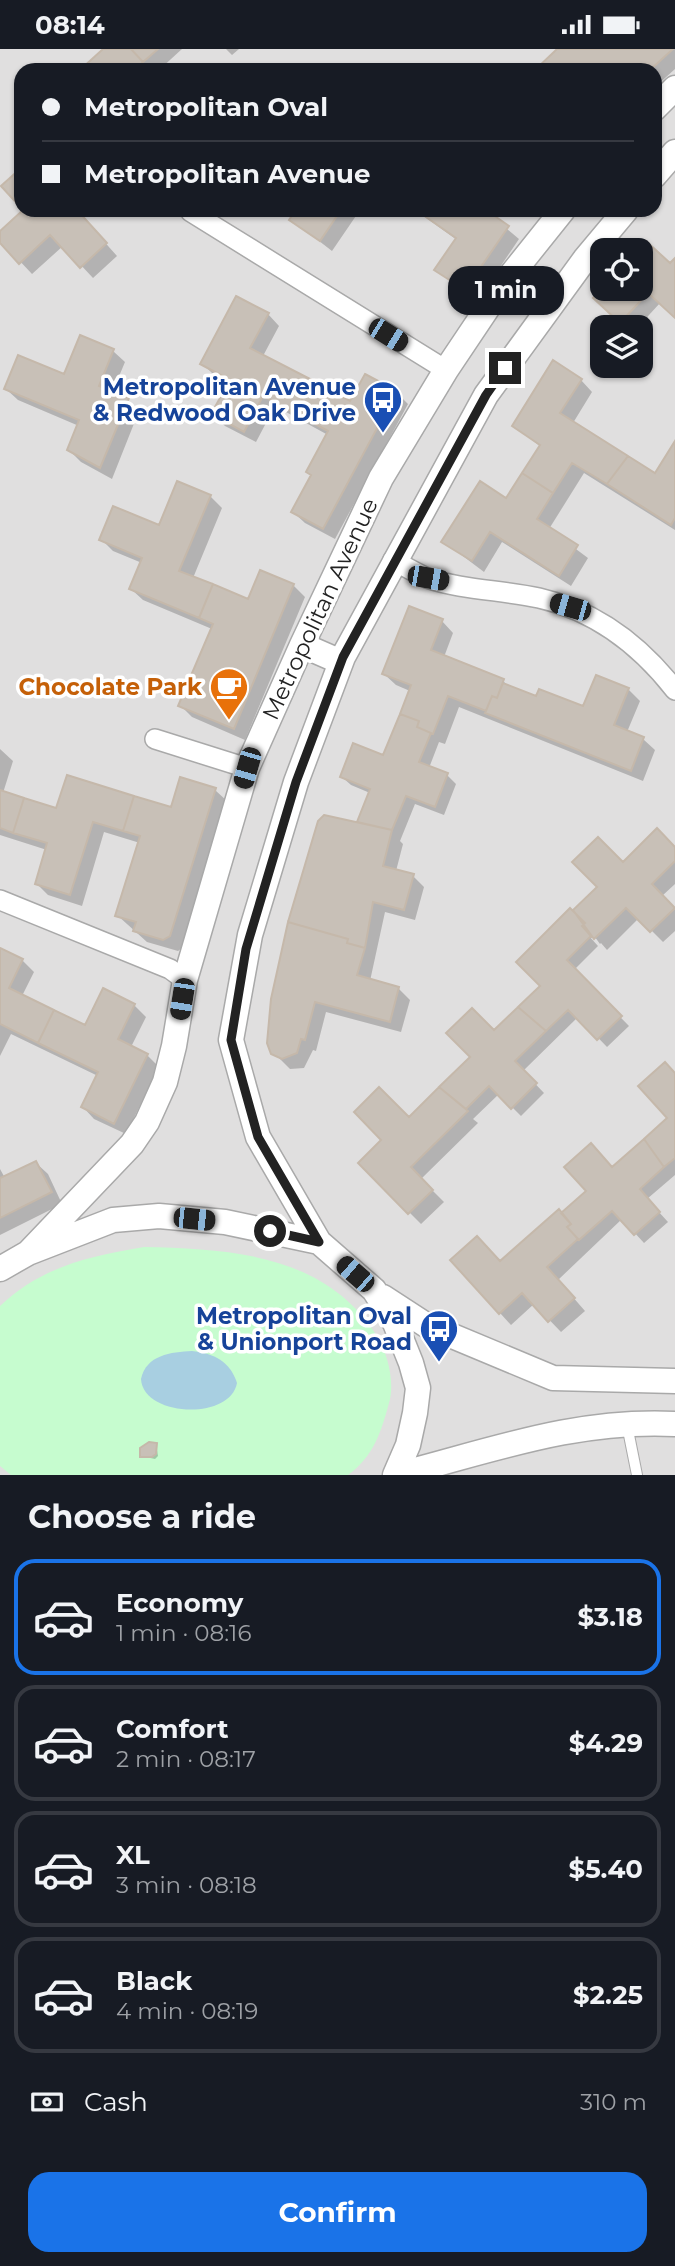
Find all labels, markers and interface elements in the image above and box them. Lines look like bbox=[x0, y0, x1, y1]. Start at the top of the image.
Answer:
text: 08:14 bbox=[35, 9, 105, 41]
text: Metropolitan Oval bbox=[84, 91, 328, 123]
text: Metropolitan Avenue bbox=[84, 158, 370, 190]
map controls bbox=[590, 238, 653, 378]
button: locate bbox=[590, 238, 653, 301]
callout: 1 min bbox=[447, 267, 563, 315]
text: 1 min bbox=[475, 276, 537, 304]
car bbox=[365, 315, 412, 355]
button: layers bbox=[590, 315, 653, 378]
route end bbox=[489, 352, 521, 384]
place label: Metropolitan Avenue & Redwood Oak Drive bbox=[93, 373, 356, 427]
bus stop icon: Metropolitan Avenue & Redwood Oak Drive bbox=[362, 379, 404, 434]
street label: Metropolitan Avenue bbox=[256, 494, 384, 724]
car bbox=[406, 564, 451, 592]
car bbox=[547, 591, 594, 623]
cafe icon: Chocolate Park bbox=[208, 666, 250, 721]
place label: Chocolate Park bbox=[18, 673, 203, 701]
car bbox=[232, 745, 263, 791]
car bbox=[169, 977, 196, 1021]
car bbox=[173, 1206, 216, 1232]
route start bbox=[254, 1215, 286, 1247]
car bbox=[333, 1252, 378, 1296]
place label: Metropolitan Oval & Unionport Road bbox=[196, 1302, 412, 1356]
bus stop icon: Metropolitan Oval & Unionport Road bbox=[418, 1308, 460, 1363]
text: Choose a ride bbox=[28, 1497, 256, 1536]
icon: car bbox=[32, 1586, 95, 1649]
text: Economy bbox=[116, 1587, 243, 1619]
text: $3.18 bbox=[577, 1601, 643, 1633]
text: 1 min · 08:16 bbox=[116, 1619, 251, 1647]
icon: car bbox=[32, 1712, 95, 1775]
text: Comfort bbox=[116, 1713, 228, 1745]
text: $4.29 bbox=[569, 1727, 643, 1759]
text: 2 min · 08:17 bbox=[116, 1745, 256, 1773]
icon: car bbox=[32, 1838, 95, 1901]
text: XL bbox=[116, 1839, 150, 1871]
text: $5.40 bbox=[569, 1853, 643, 1885]
text: 3 min · 08:18 bbox=[116, 1871, 257, 1899]
icon: car bbox=[32, 1964, 95, 2027]
text: Black bbox=[116, 1965, 192, 1997]
text: $2.25 bbox=[573, 1979, 643, 2011]
text: 4 min · 08:19 bbox=[116, 1997, 258, 2025]
icon: cash bbox=[28, 2083, 66, 2121]
text: Cash bbox=[84, 2086, 148, 2118]
text: 310 m bbox=[580, 2088, 647, 2116]
button: Confirm bbox=[28, 2172, 647, 2252]

